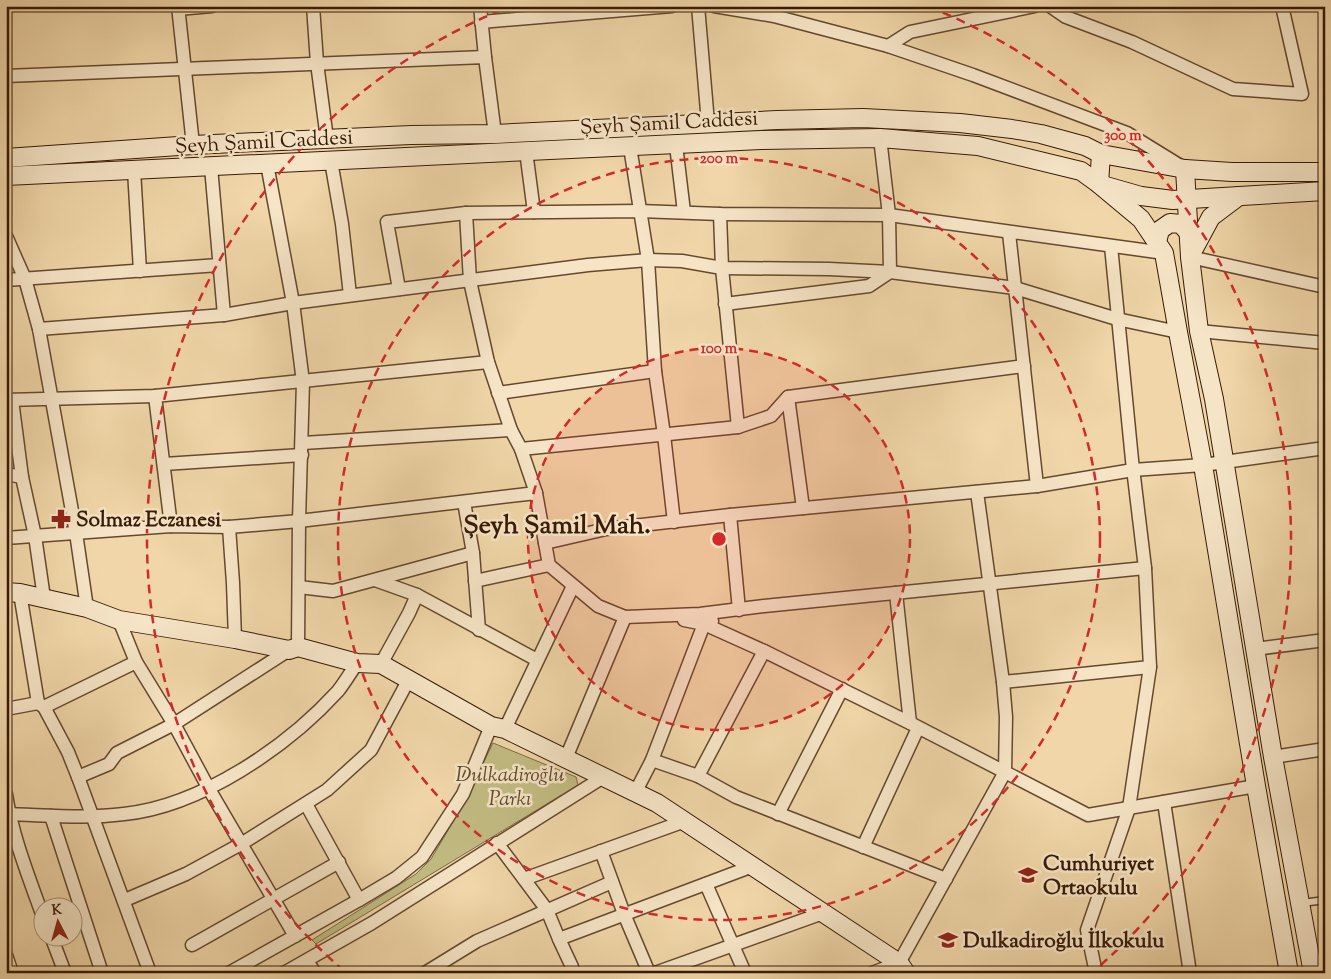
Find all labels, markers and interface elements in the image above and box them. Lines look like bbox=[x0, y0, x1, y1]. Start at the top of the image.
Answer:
street label: Şeyh Şamil Caddesi bbox=[579, 104, 759, 144]
street label: Şeyh Şamil Caddesi bbox=[174, 123, 354, 163]
text: 300 m bbox=[1104, 126, 1142, 147]
text: 200 m bbox=[700, 149, 739, 170]
text: 100 m bbox=[701, 339, 738, 360]
place label: Solmaz Eczanesi bbox=[76, 506, 221, 536]
pharmacy icon: Solmaz Eczanesi bbox=[50, 508, 72, 530]
district label: Şeyh Şamil Mah. bbox=[463, 508, 651, 545]
centre of rings bbox=[710, 530, 728, 548]
park label: Dulkadiroğlu Parkı bbox=[455, 761, 565, 815]
place label: Cumhuriyet Ortaokulu bbox=[1043, 850, 1155, 904]
school or university icon: Cumhuriyet Ortaokulu bbox=[1017, 864, 1039, 886]
north arrow bbox=[32, 896, 82, 946]
text: K bbox=[51, 900, 64, 922]
place label: Dulkadiroğlu İlkokulu bbox=[963, 927, 1165, 957]
school or university icon: Dulkadiroğlu İlkokulu bbox=[937, 929, 959, 951]

